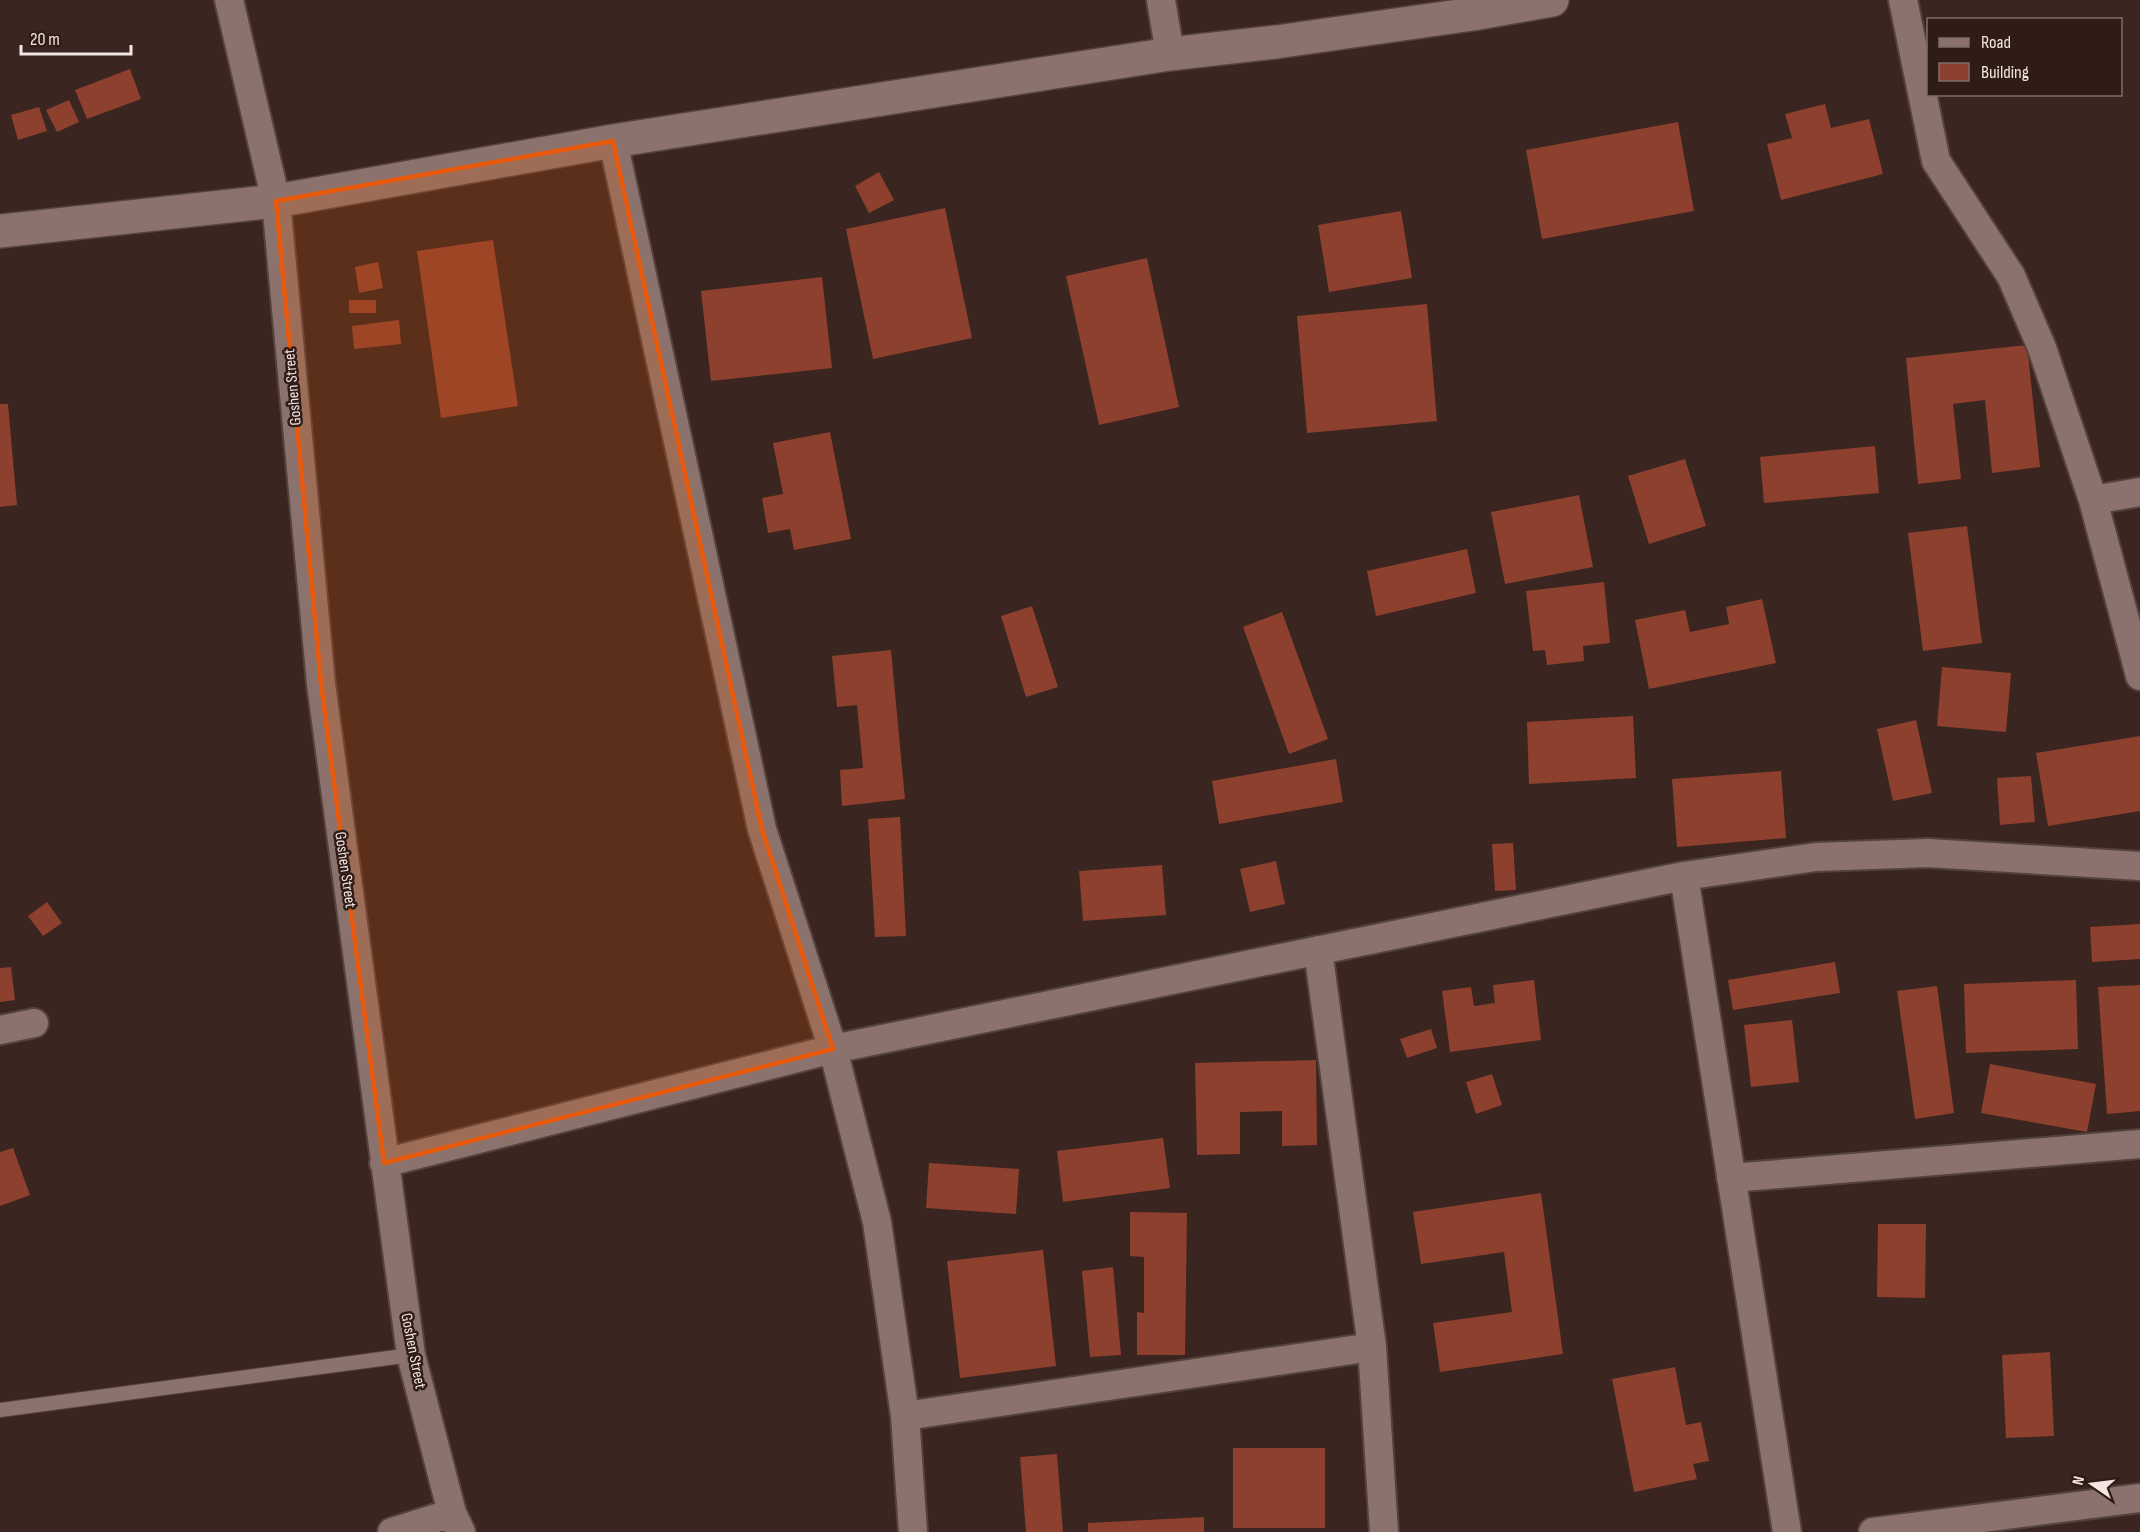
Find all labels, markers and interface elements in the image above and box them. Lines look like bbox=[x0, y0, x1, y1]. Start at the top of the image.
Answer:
scale bar bbox=[21, 18, 130, 56]
legend bbox=[1927, 18, 2122, 96]
text: 20 m bbox=[30, 29, 60, 50]
text: Road bbox=[1981, 32, 2011, 53]
text: Building bbox=[1981, 62, 2029, 83]
street label: Goshen Street bbox=[280, 348, 306, 426]
street label: Goshen Street bbox=[330, 831, 360, 909]
street label: Goshen Street bbox=[396, 1311, 430, 1391]
north arrow bbox=[2062, 1454, 2122, 1514]
text: N bbox=[2069, 1474, 2089, 1487]

